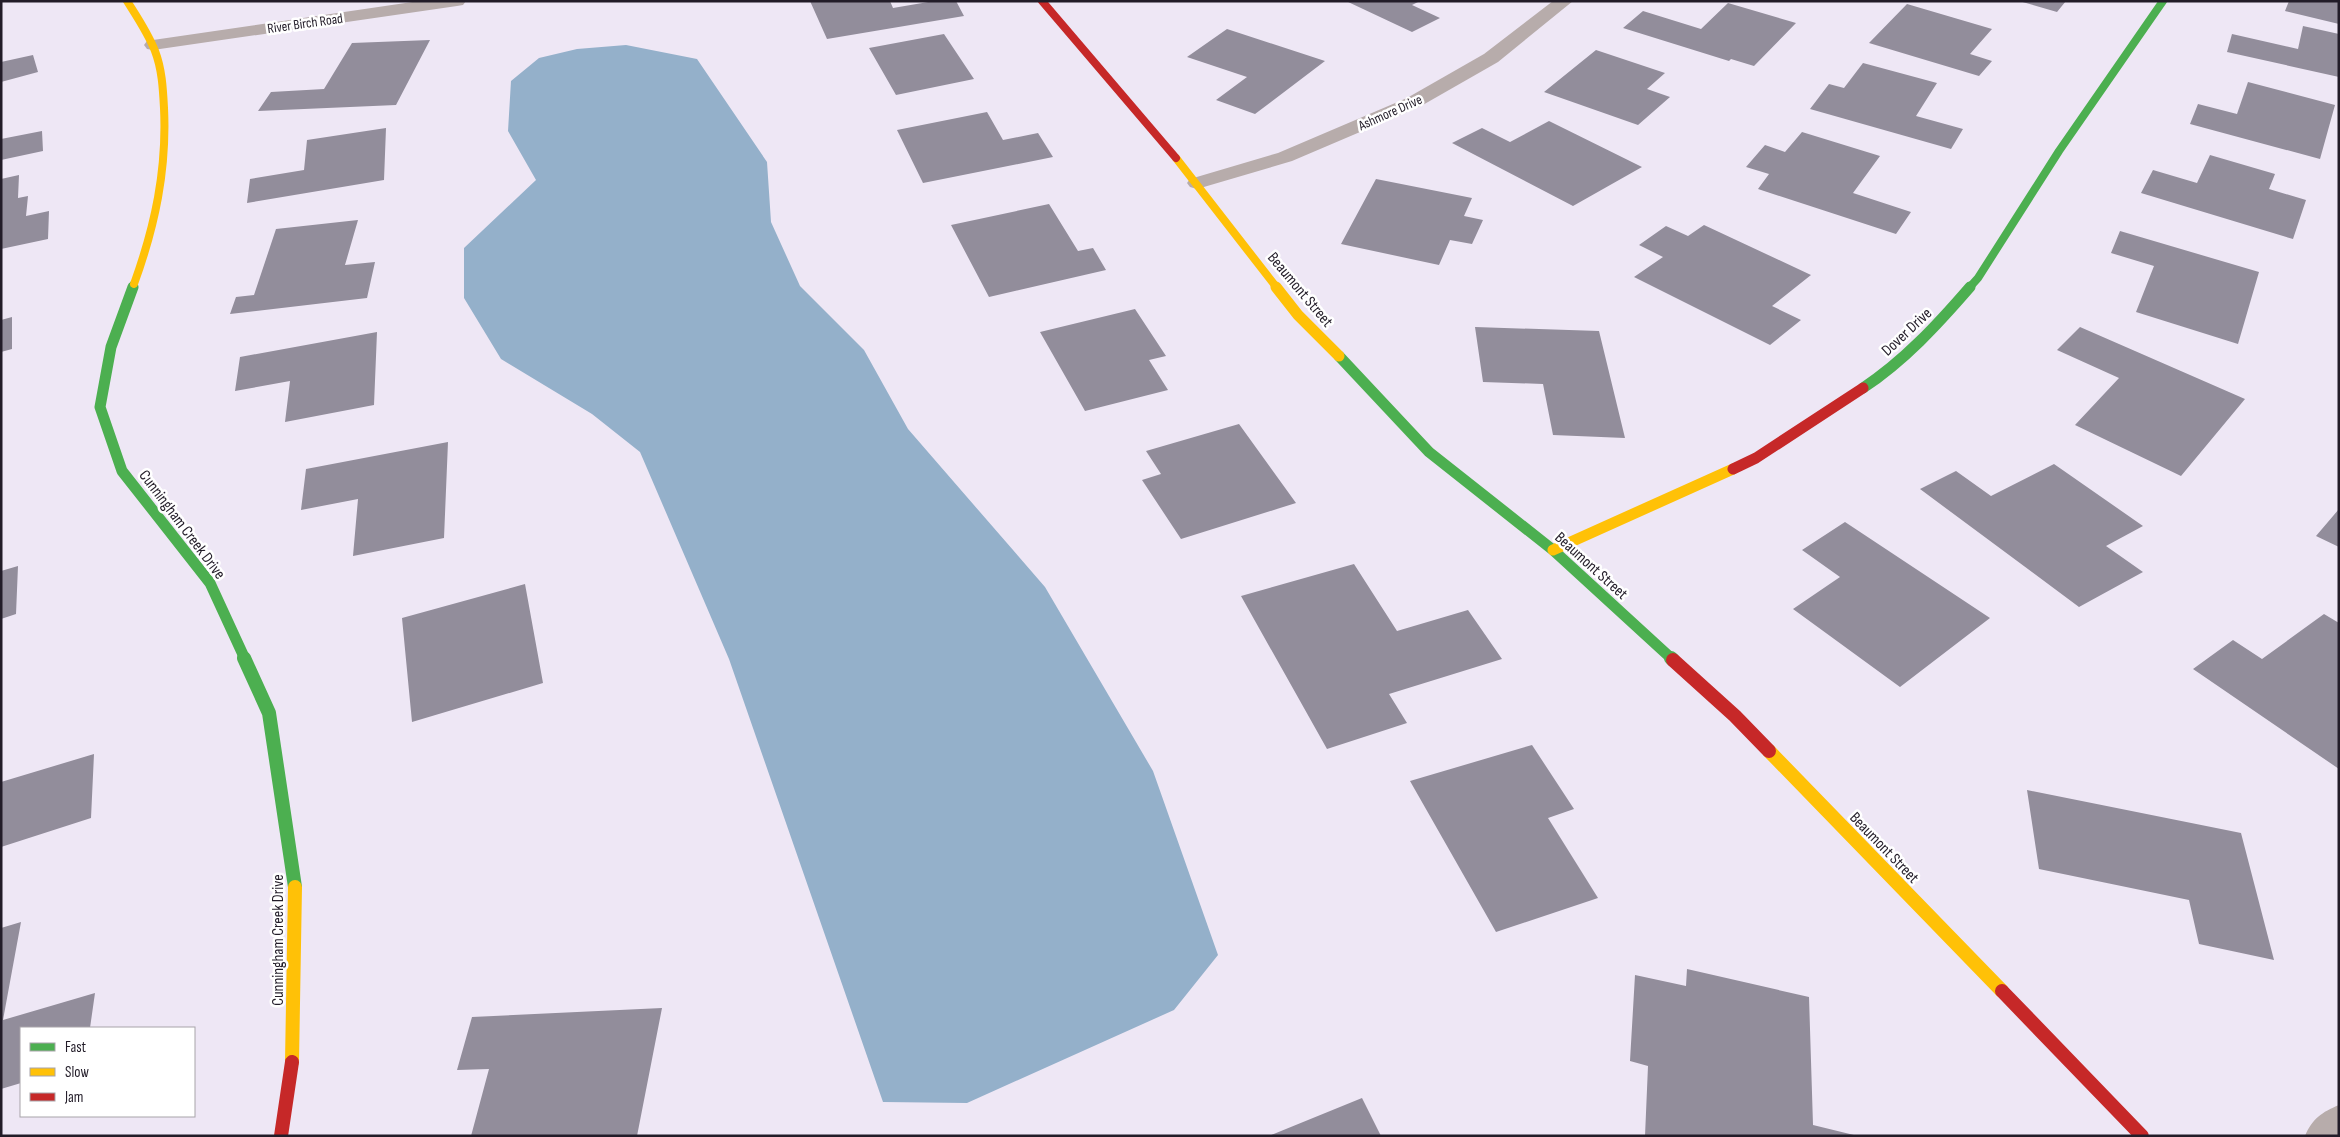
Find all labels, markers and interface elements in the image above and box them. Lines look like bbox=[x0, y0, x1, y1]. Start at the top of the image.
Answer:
street label: River Birch Road bbox=[266, 10, 344, 37]
street label: Ashmore Drive bbox=[1355, 91, 1425, 134]
street label: Beaumont Street bbox=[1263, 249, 1337, 331]
street label: Dover Drive bbox=[1878, 304, 1936, 360]
street label: Cunningham Creek Drive bbox=[135, 467, 229, 583]
street label: Beaumont Street bbox=[1551, 528, 1631, 604]
street label: Beaumont Street bbox=[1845, 809, 1923, 888]
street label: Cunningham Creek Drive bbox=[269, 874, 288, 1006]
legend bbox=[20, 1027, 195, 1117]
text: Fast bbox=[65, 1038, 87, 1057]
text: Slow bbox=[65, 1063, 89, 1082]
text: Jam bbox=[64, 1088, 83, 1107]

